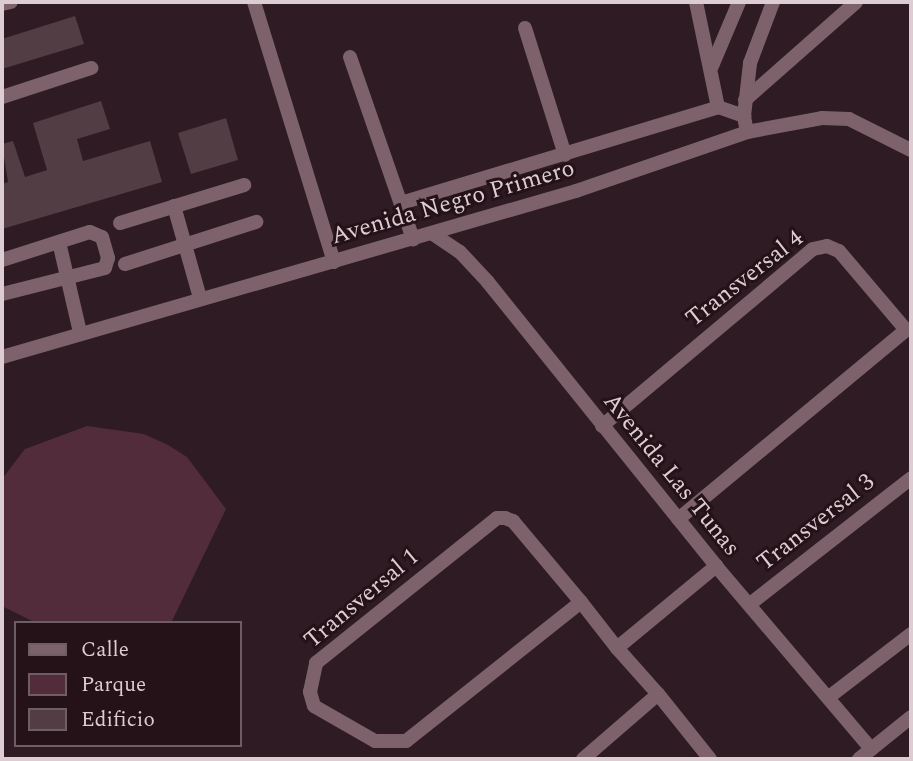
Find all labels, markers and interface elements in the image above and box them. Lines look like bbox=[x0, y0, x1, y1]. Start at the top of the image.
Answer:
street label: Avenida Negro Primero bbox=[328, 154, 578, 252]
street label: Transversal 4 bbox=[681, 224, 809, 334]
street label: Avenida Las Tunas bbox=[596, 388, 746, 562]
street label: Transversal 3 bbox=[752, 468, 880, 578]
street label: Transversal 1 bbox=[299, 543, 425, 655]
legend bbox=[14, 621, 242, 747]
text: Calle bbox=[81, 634, 129, 666]
text: Parque bbox=[81, 669, 146, 701]
text: Edificio bbox=[81, 704, 155, 736]

